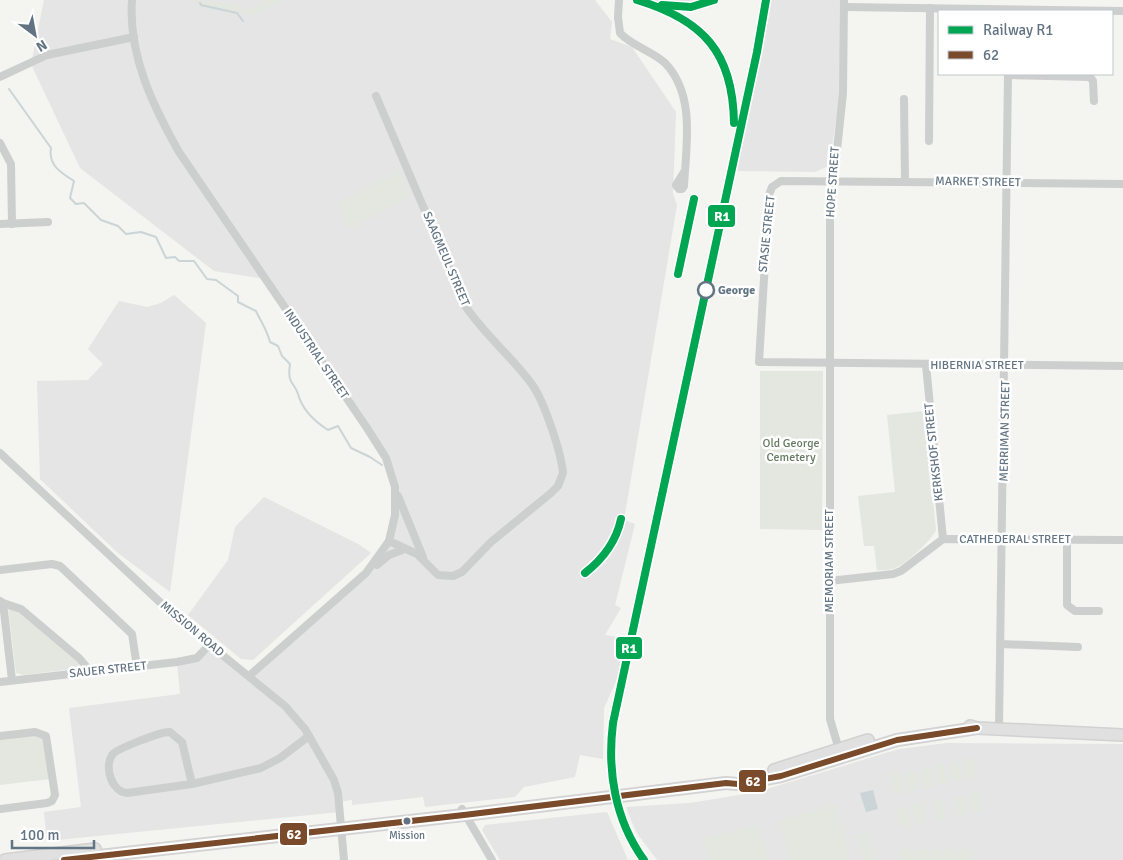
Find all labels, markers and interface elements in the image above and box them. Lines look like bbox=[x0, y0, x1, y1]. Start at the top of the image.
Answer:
north arrow bbox=[10, 10, 60, 60]
legend bbox=[938, 10, 1113, 75]
text: Railway R1 bbox=[983, 21, 1053, 39]
text: N bbox=[33, 36, 50, 55]
text: 62 bbox=[983, 46, 999, 64]
street label: HOPE STREET bbox=[823, 146, 843, 218]
street label: MARKET STREET bbox=[935, 174, 1021, 190]
street label: STASIE STREET bbox=[755, 195, 779, 273]
line badge: R1 bbox=[707, 204, 736, 228]
text: R1 bbox=[714, 208, 731, 225]
street label: SAAGMEUL STREET bbox=[419, 210, 473, 309]
marker: George bbox=[697, 281, 715, 299]
place label: George bbox=[718, 283, 755, 298]
street label: INDUSTRIAL STREET bbox=[280, 306, 352, 402]
street label: HIBERNIA STREET bbox=[930, 358, 1024, 373]
street label: MERRIMAN STREET bbox=[997, 380, 1013, 482]
street label: KERKSHOF STREET bbox=[921, 402, 947, 502]
park label: Old George Cemetery bbox=[763, 436, 819, 465]
street label: MEMORIAM STREET bbox=[822, 509, 837, 613]
street label: CATHEDERAL STREET bbox=[959, 532, 1071, 547]
street label: MISSION ROAD bbox=[157, 598, 227, 660]
line badge: R1 bbox=[615, 636, 643, 660]
text: R1 bbox=[621, 640, 638, 657]
street label: SAUER STREET bbox=[69, 658, 147, 682]
line badge: 62 bbox=[738, 769, 767, 793]
text: 62 bbox=[745, 773, 761, 790]
marker: Mission bbox=[402, 816, 412, 826]
scale bar bbox=[12, 818, 95, 850]
line badge: 62 bbox=[279, 822, 308, 846]
text: 100 m bbox=[20, 826, 60, 844]
text: 62 bbox=[286, 826, 302, 843]
place label: Mission bbox=[389, 829, 425, 842]

